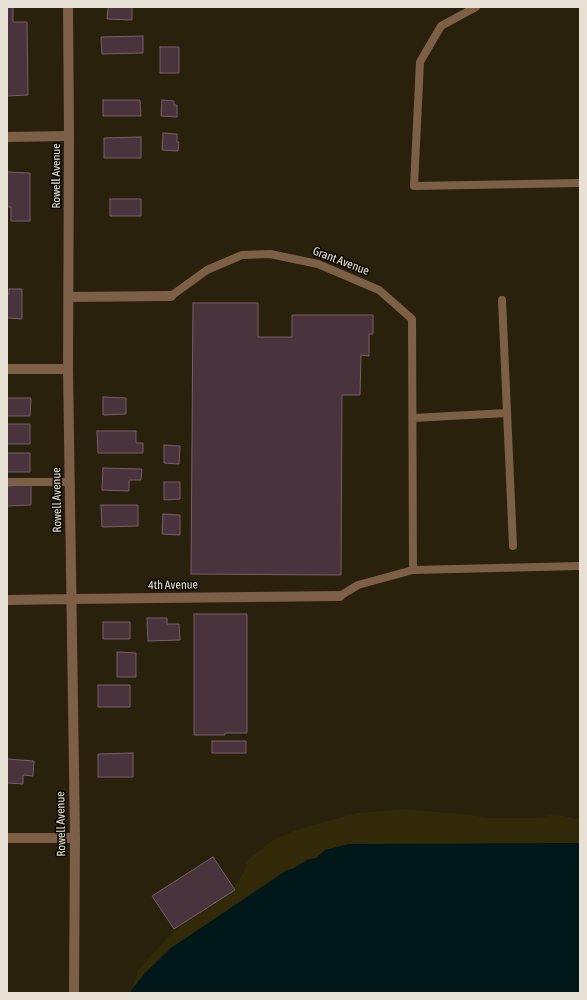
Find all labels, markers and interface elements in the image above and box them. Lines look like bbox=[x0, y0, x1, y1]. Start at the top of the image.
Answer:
street label: Rowell Avenue bbox=[49, 143, 63, 209]
street label: Grant Avenue bbox=[311, 244, 371, 278]
street label: Rowell Avenue bbox=[49, 467, 65, 533]
street label: 4th Avenue bbox=[148, 577, 198, 593]
street label: Rowell Avenue bbox=[53, 791, 69, 857]

